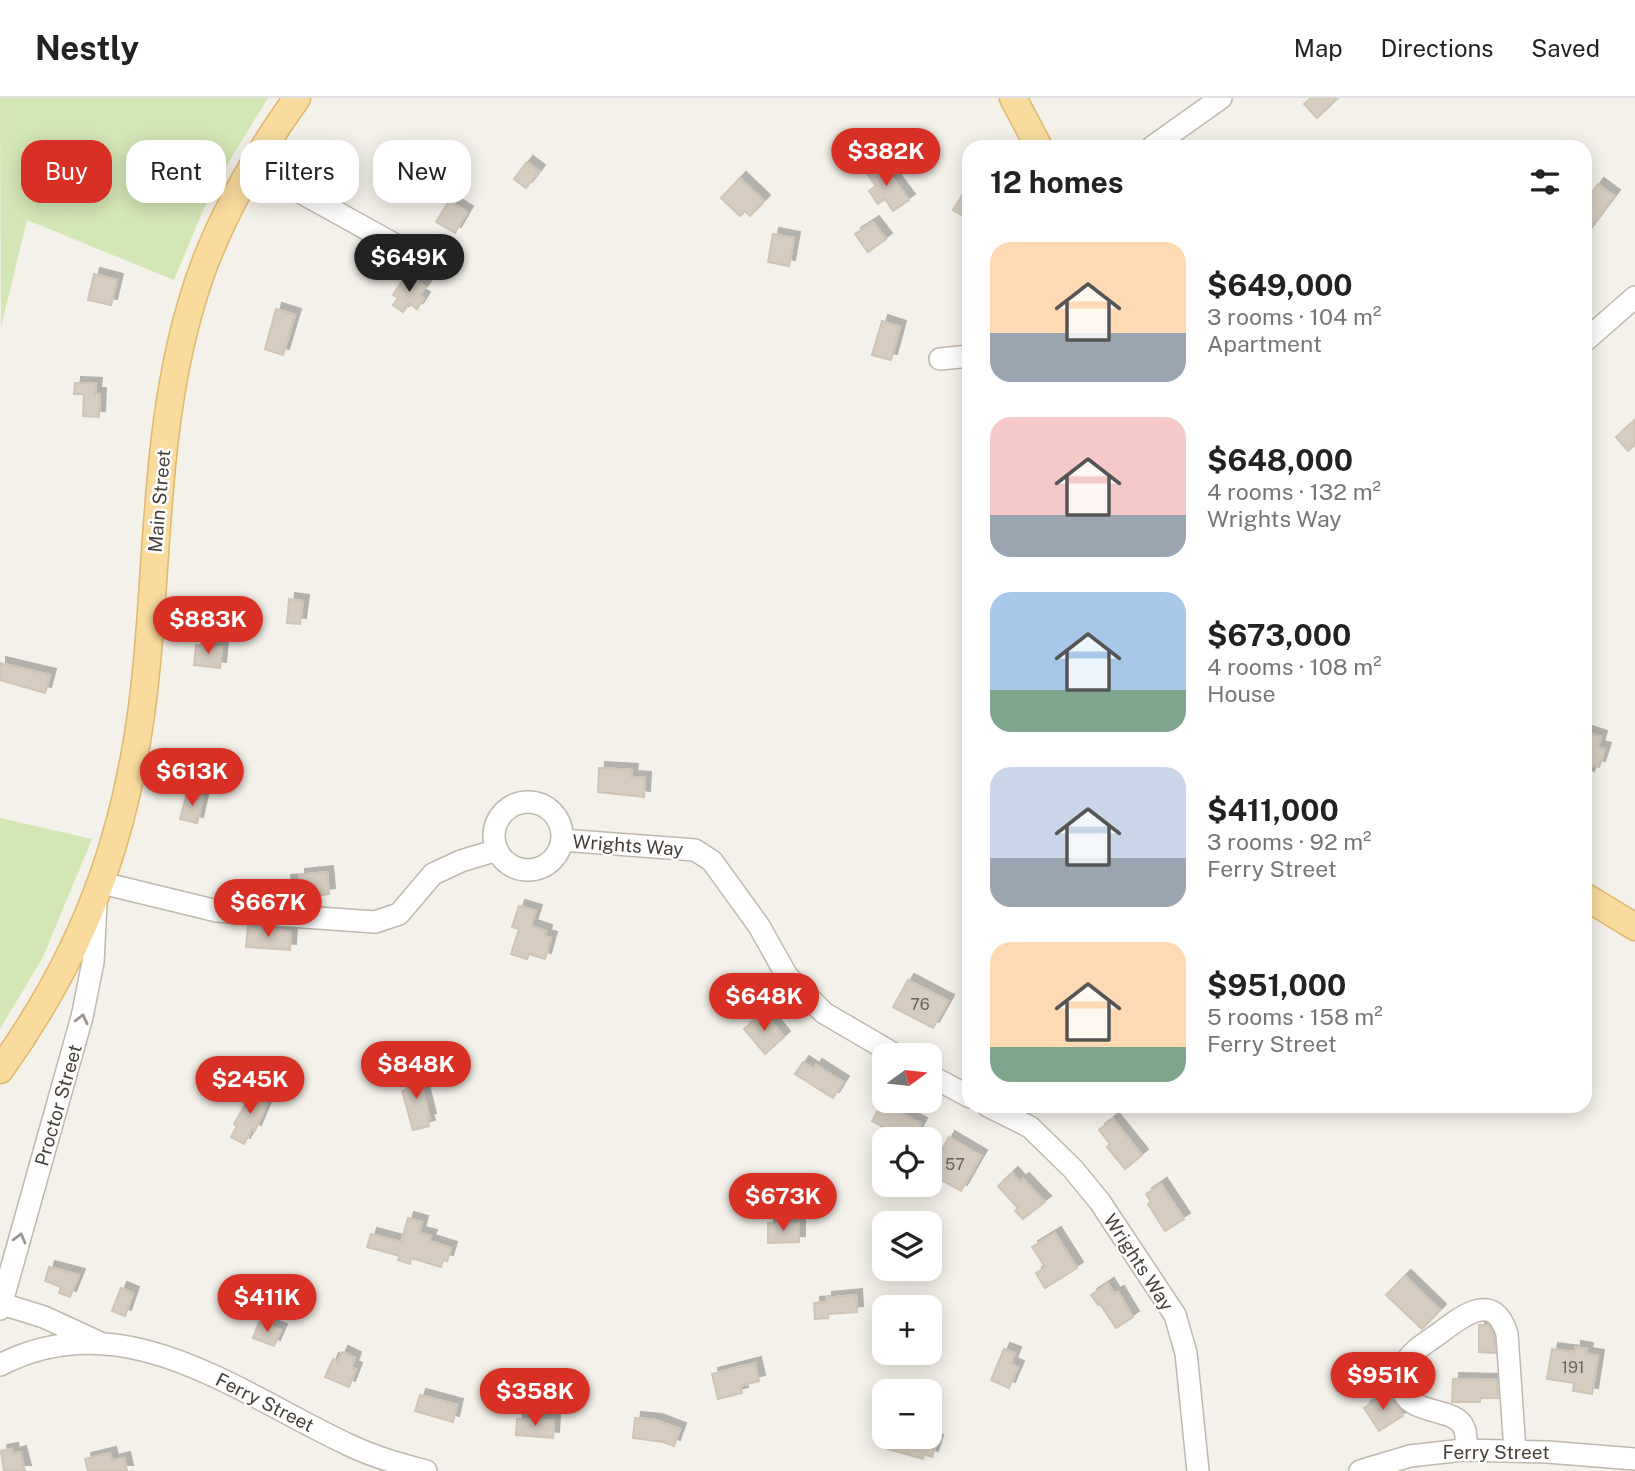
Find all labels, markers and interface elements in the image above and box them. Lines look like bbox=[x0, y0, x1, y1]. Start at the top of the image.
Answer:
text: Nestly bbox=[35, 29, 139, 67]
text: Map bbox=[1294, 34, 1343, 62]
text: Directions bbox=[1381, 34, 1493, 62]
text: Saved bbox=[1531, 34, 1600, 62]
pin: $382K bbox=[837, 129, 935, 188]
text: $382K bbox=[847, 137, 925, 164]
chip: Buy bbox=[21, 140, 112, 203]
chip: Rent bbox=[126, 140, 226, 203]
chip: Filters bbox=[240, 140, 359, 203]
chip: New bbox=[373, 140, 471, 203]
icon: filters bbox=[1526, 163, 1564, 201]
text: 12 homes bbox=[990, 164, 1124, 200]
pin: $649K bbox=[360, 234, 458, 294]
text: $649K bbox=[370, 243, 448, 270]
text: $649,000 bbox=[1207, 267, 1353, 303]
icon: home bbox=[1046, 270, 1130, 354]
text: 3 rooms · 104 m² bbox=[1207, 303, 1381, 330]
text: Apartment bbox=[1207, 330, 1322, 357]
text: $648,000 bbox=[1207, 442, 1353, 478]
icon: home bbox=[1046, 445, 1130, 529]
street label: Main Street bbox=[144, 449, 174, 553]
text: 4 rooms · 132 m² bbox=[1207, 478, 1381, 505]
text: Wrights Way bbox=[1207, 505, 1342, 532]
pin: $883K bbox=[159, 596, 257, 656]
text: $883K bbox=[169, 605, 247, 632]
text: $673,000 bbox=[1207, 617, 1351, 653]
icon: home bbox=[1046, 620, 1130, 704]
text: 4 rooms · 108 m² bbox=[1207, 653, 1382, 680]
text: House bbox=[1207, 680, 1275, 707]
pin: $613K bbox=[143, 748, 241, 808]
text: $613K bbox=[156, 757, 228, 784]
text: $411,000 bbox=[1207, 792, 1339, 828]
icon: home bbox=[1046, 795, 1130, 879]
text: 3 rooms · 92 m² bbox=[1207, 828, 1372, 855]
street label: Wrights Way bbox=[572, 830, 684, 860]
text: Ferry Street bbox=[1207, 855, 1337, 882]
pin: $667K bbox=[219, 880, 317, 939]
text: $667K bbox=[230, 888, 306, 915]
text: $951,000 bbox=[1207, 967, 1346, 1003]
icon: home bbox=[1046, 970, 1130, 1054]
pin: $648K bbox=[715, 974, 813, 1033]
text: $648K bbox=[725, 982, 803, 1009]
house number: 76 bbox=[910, 995, 930, 1014]
text: 5 rooms · 158 m² bbox=[1207, 1003, 1383, 1030]
one-way arrow bbox=[73, 1013, 88, 1025]
text: Ferry Street bbox=[1207, 1030, 1337, 1057]
street label: Proctor Street bbox=[30, 1042, 86, 1168]
pin: $848K bbox=[367, 1042, 465, 1101]
north arrow bbox=[872, 1043, 942, 1113]
map controls bbox=[872, 1043, 942, 1449]
text: $848K bbox=[377, 1050, 455, 1077]
pin: $245K bbox=[201, 1056, 299, 1116]
text: $245K bbox=[211, 1065, 289, 1092]
button: locate bbox=[872, 1127, 942, 1197]
house number: 57 bbox=[945, 1155, 965, 1174]
pin: $673K bbox=[734, 1174, 832, 1233]
text: $673K bbox=[745, 1182, 821, 1209]
street label: Wrights Way bbox=[1099, 1209, 1179, 1315]
button: layers bbox=[872, 1211, 942, 1281]
one-way arrow bbox=[12, 1232, 26, 1244]
pin: $411K bbox=[218, 1274, 316, 1334]
text: $411K bbox=[234, 1283, 300, 1310]
button: + bbox=[872, 1295, 942, 1365]
pin: $951K bbox=[1334, 1352, 1432, 1412]
house number: 191 bbox=[1561, 1358, 1585, 1377]
text: $951K bbox=[1347, 1361, 1419, 1388]
street label: Ferry Street bbox=[212, 1368, 318, 1436]
pin: $358K bbox=[486, 1368, 584, 1428]
text: $358K bbox=[496, 1377, 574, 1404]
button: − bbox=[872, 1379, 942, 1449]
street label: Ferry Street bbox=[1442, 1441, 1550, 1463]

